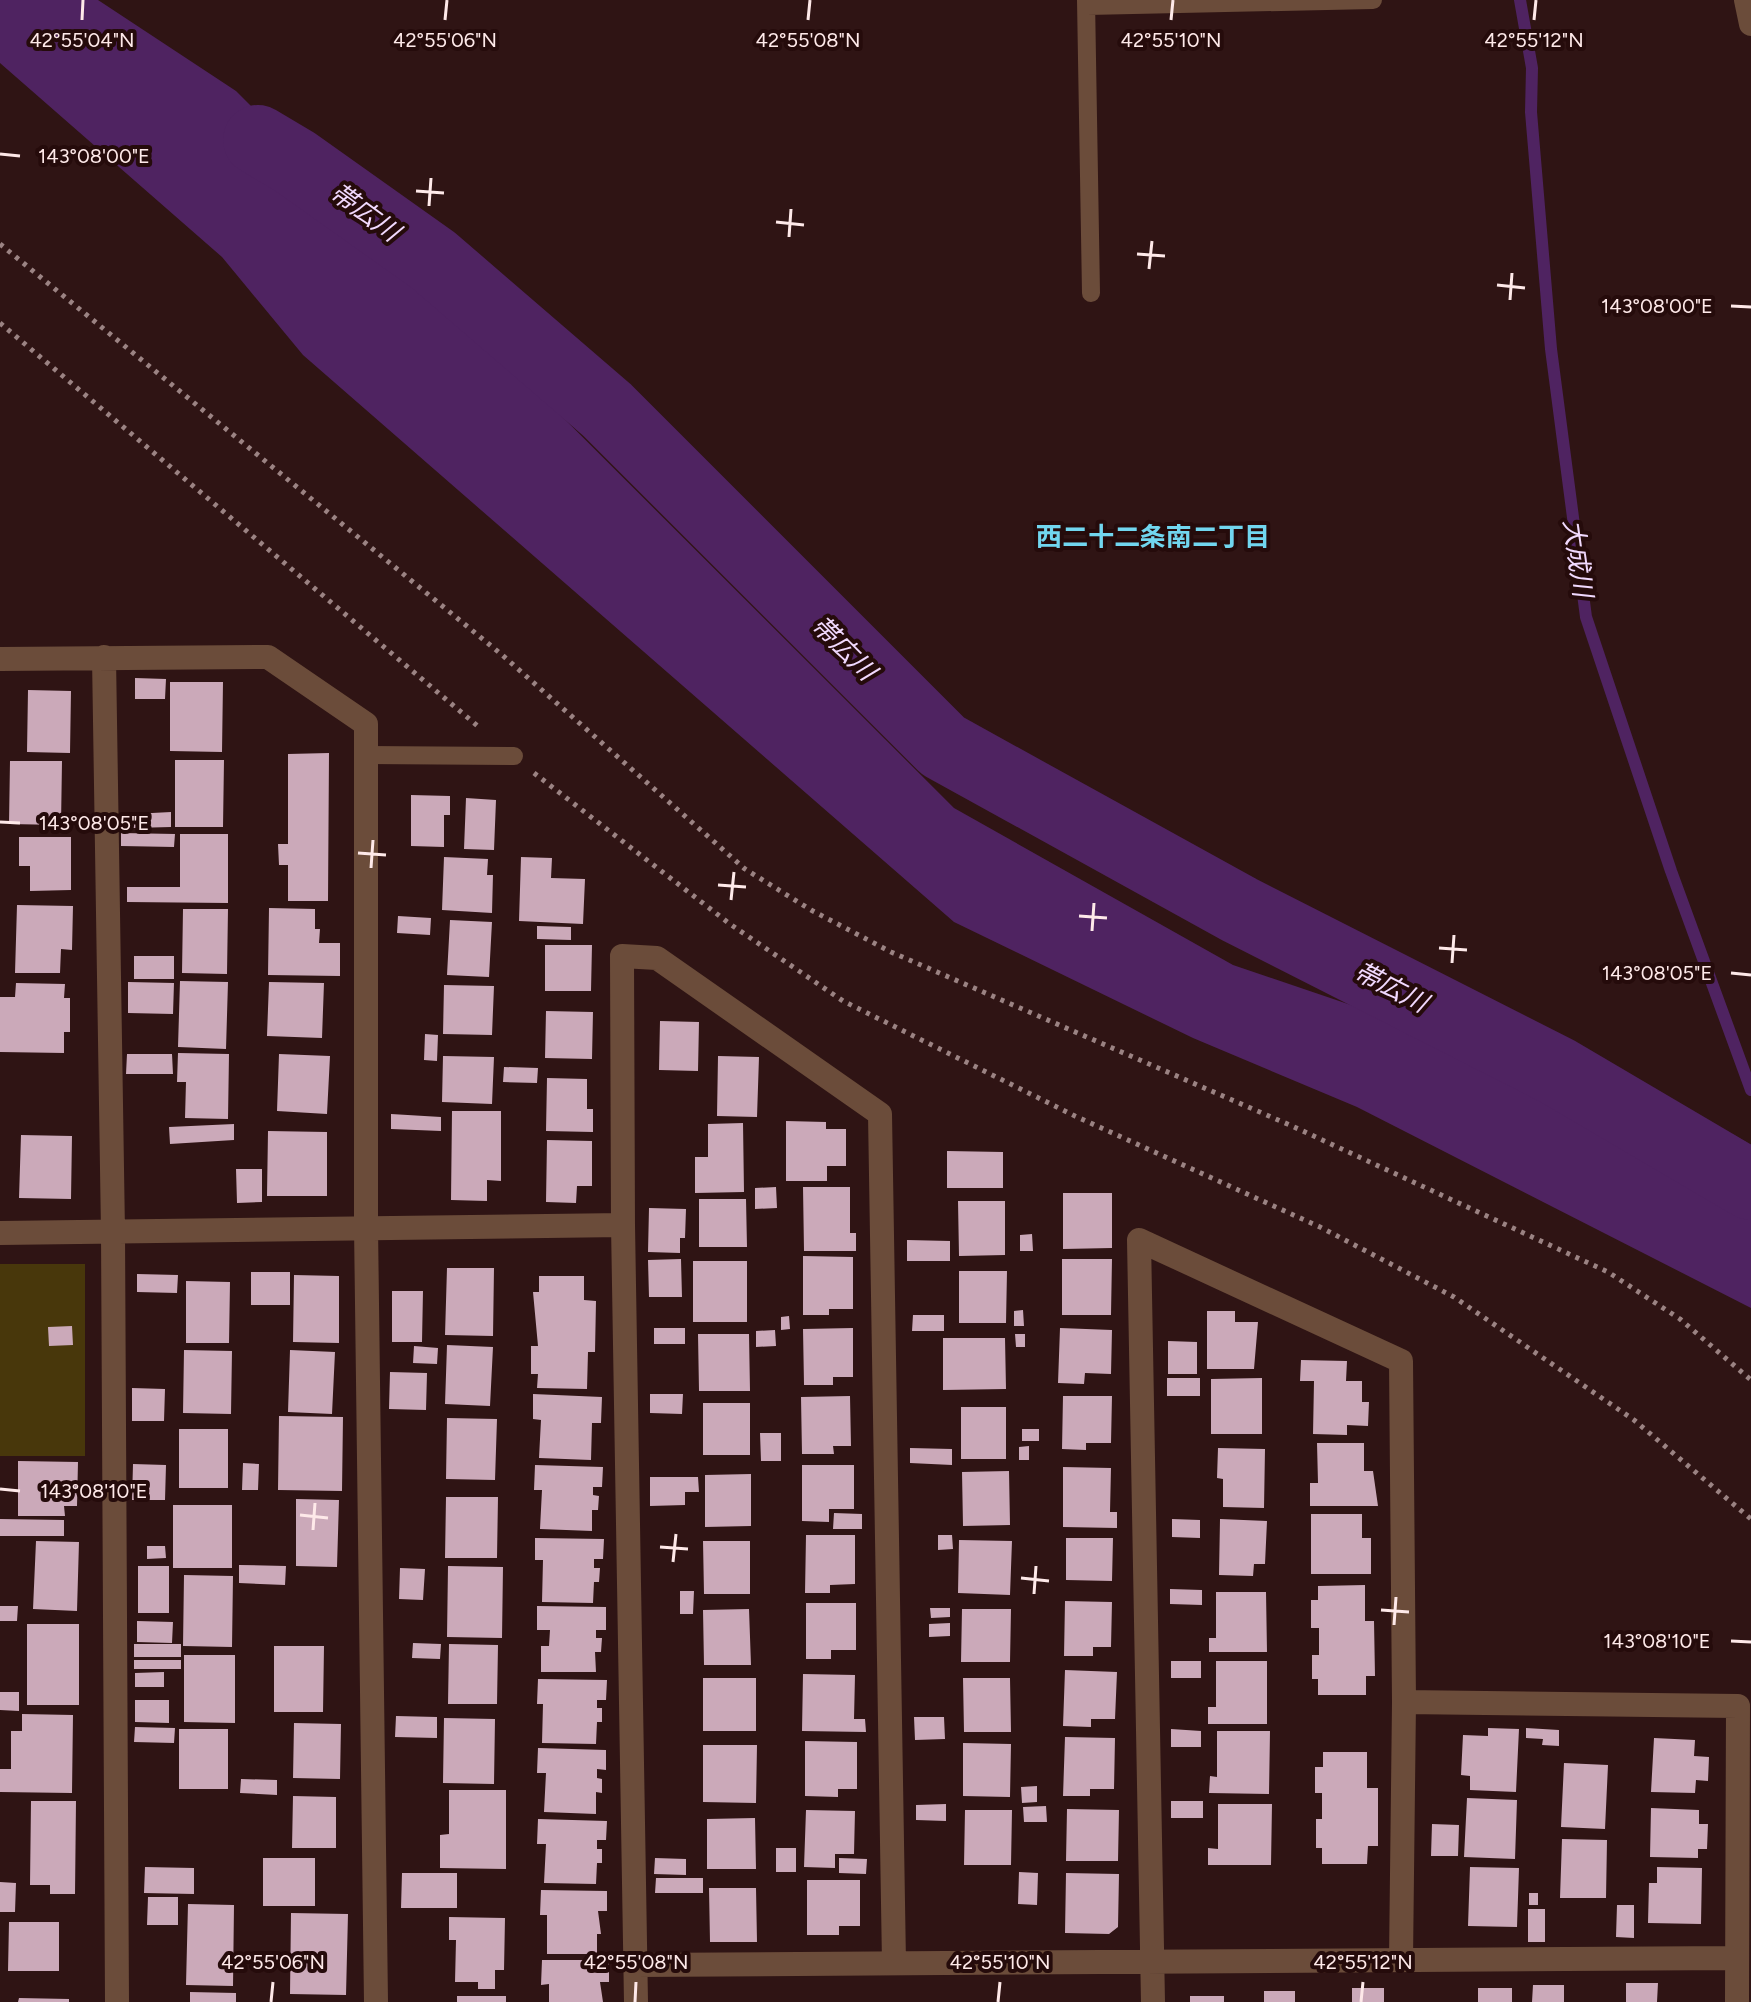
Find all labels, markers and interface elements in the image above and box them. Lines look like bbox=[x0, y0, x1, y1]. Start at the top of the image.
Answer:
text: 42°55'04"N bbox=[29, 28, 135, 52]
text: 42°55'06"N bbox=[393, 28, 497, 52]
text: 42°55'08"N bbox=[756, 28, 860, 52]
text: 42°55'10"N bbox=[1121, 28, 1221, 52]
text: 42°55'12"N bbox=[1484, 28, 1584, 52]
text: 143°08'00"E bbox=[38, 144, 150, 168]
water label: 帯広川 bbox=[324, 176, 408, 250]
text: 143°08'00"E bbox=[1601, 294, 1713, 318]
water label: 大成川 bbox=[1557, 517, 1600, 602]
district label: 西二十二条南二丁目 bbox=[1036, 521, 1270, 553]
water label: 帯広川 bbox=[805, 609, 885, 689]
text: 143°08'05"E bbox=[39, 811, 149, 835]
water label: 帯広川 bbox=[1349, 955, 1436, 1020]
text: 143°08'05"E bbox=[1602, 961, 1712, 985]
text: 143°08'10"E bbox=[40, 1479, 148, 1503]
text: 143°08'10"E bbox=[1603, 1629, 1711, 1653]
text: 42°55'06"N bbox=[221, 1950, 325, 1974]
text: 42°55'08"N bbox=[584, 1950, 688, 1974]
text: 42°55'10"N bbox=[950, 1950, 1050, 1974]
text: 42°55'12"N bbox=[1313, 1950, 1413, 1974]

